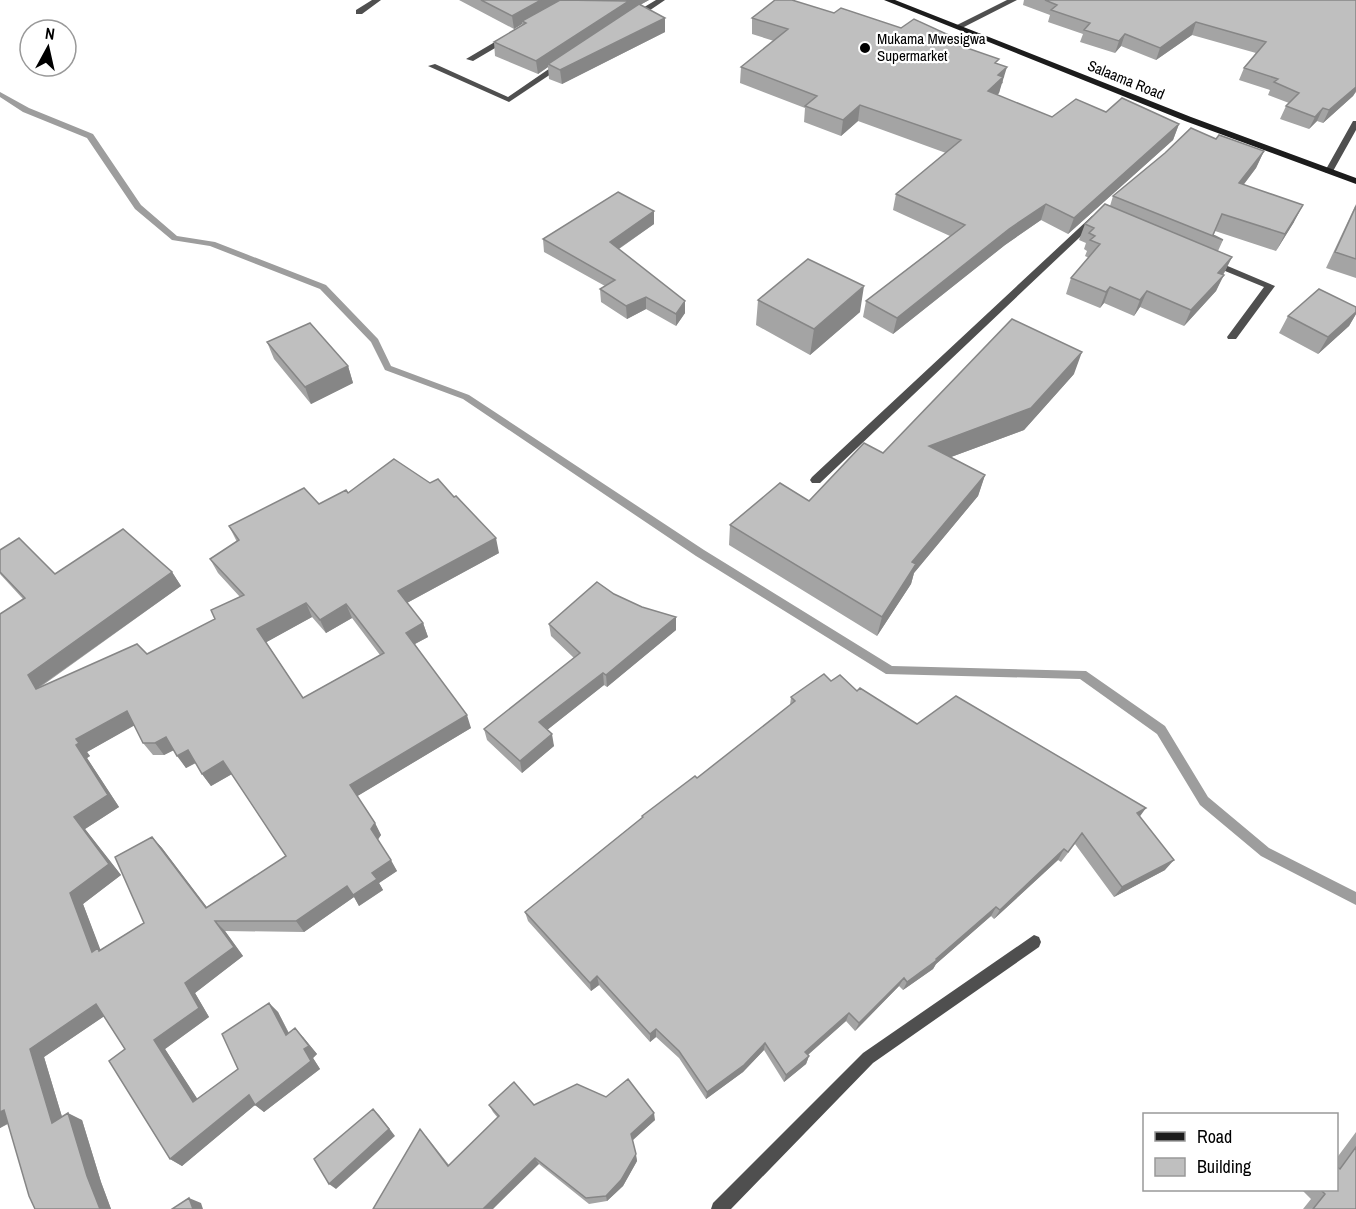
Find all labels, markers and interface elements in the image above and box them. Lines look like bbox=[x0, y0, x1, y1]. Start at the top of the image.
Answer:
north arrow bbox=[18, 18, 78, 78]
text: N bbox=[44, 22, 56, 45]
place label: Mukama Mwesigwa Supermarket bbox=[877, 28, 986, 66]
marker: Mukama Mwesigwa Supermarket bbox=[858, 41, 872, 55]
street label: Salaama Road bbox=[1085, 55, 1168, 105]
legend bbox=[1143, 1113, 1338, 1191]
text: Road bbox=[1197, 1124, 1232, 1149]
text: Building bbox=[1197, 1154, 1252, 1179]

